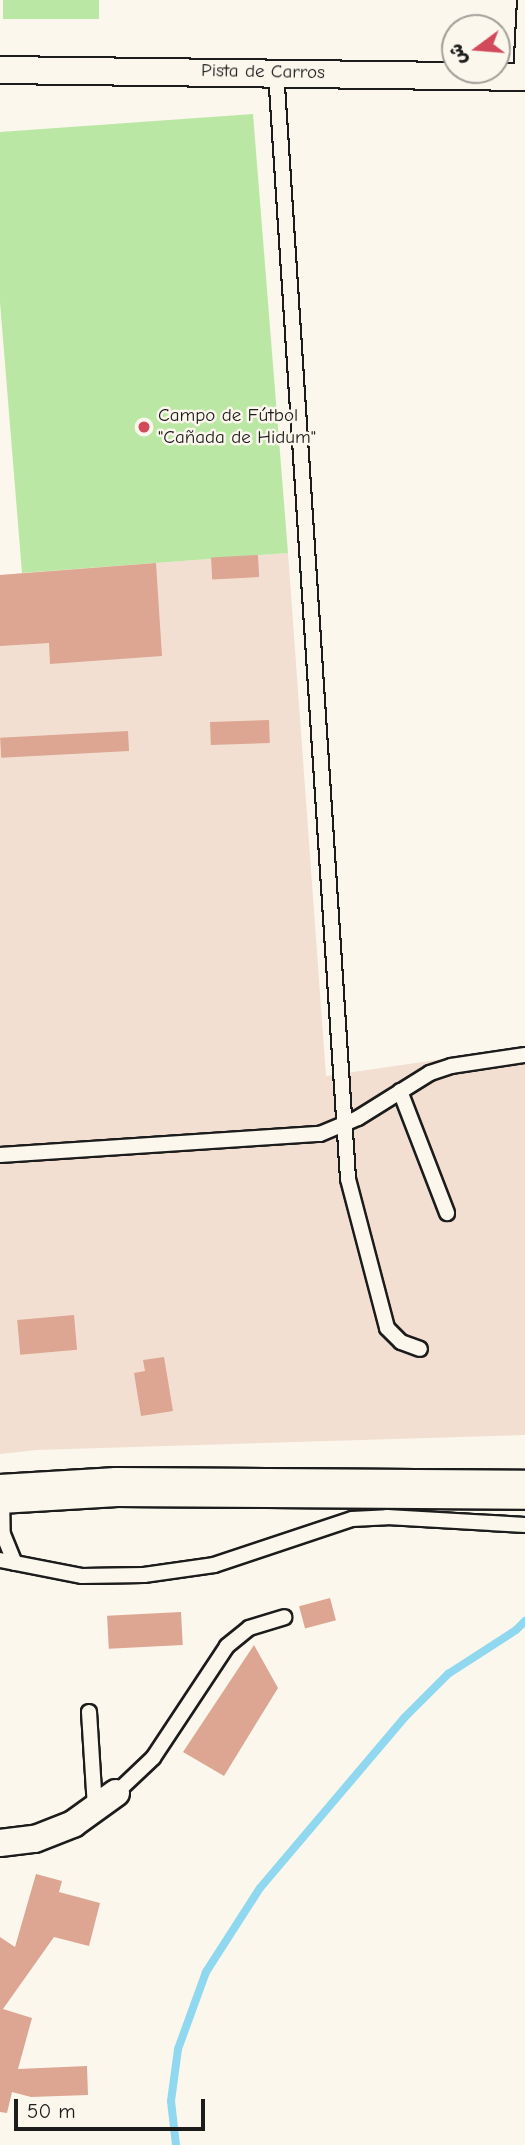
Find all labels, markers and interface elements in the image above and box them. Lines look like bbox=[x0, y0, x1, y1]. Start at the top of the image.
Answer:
north arrow bbox=[441, 14, 511, 84]
text: ش bbox=[444, 41, 471, 67]
street label: Pista de Carros bbox=[201, 60, 325, 84]
place label: Campo de Fútbol "Cañada de Hidum" bbox=[158, 405, 316, 449]
marker: Campo de Fútbol "Cañada de Hidum" bbox=[136, 419, 152, 435]
scale bar bbox=[18, 2086, 208, 2130]
text: 50 m bbox=[27, 2099, 76, 2123]

